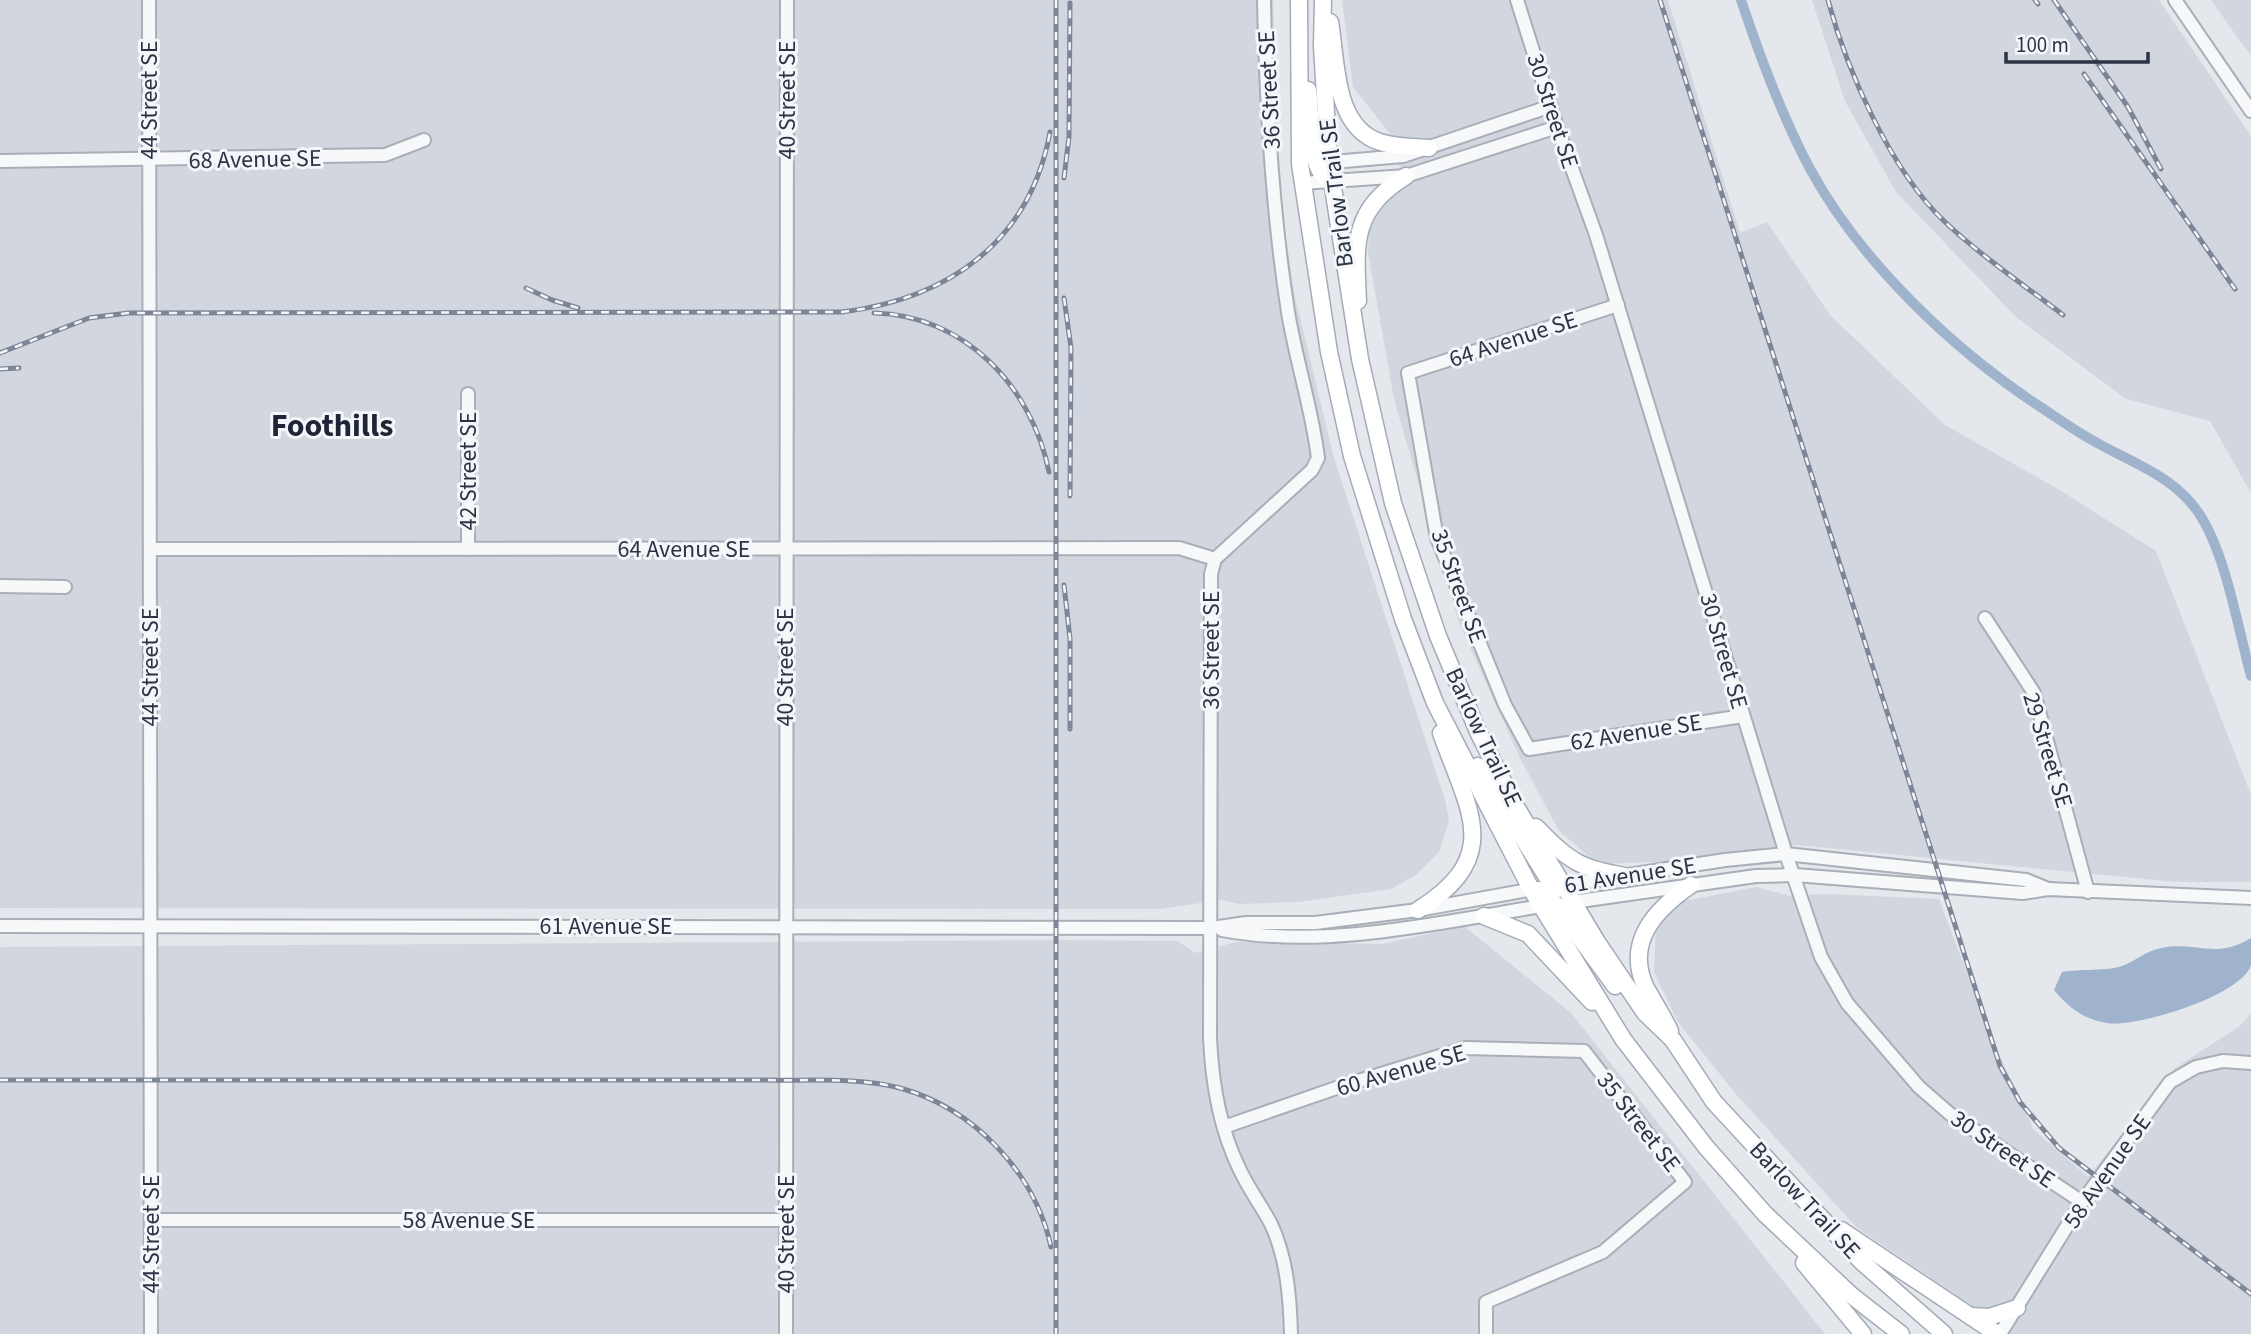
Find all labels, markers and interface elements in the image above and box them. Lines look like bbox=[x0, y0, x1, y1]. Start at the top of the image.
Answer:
scale bar bbox=[2006, 21, 2148, 65]
street label: 36 Street SE bbox=[1249, 30, 1290, 150]
text: 100 m bbox=[2016, 30, 2069, 60]
street label: 44 Street SE bbox=[132, 40, 167, 160]
street label: 40 Street SE bbox=[770, 40, 805, 160]
street label: 30 Street SE bbox=[1517, 49, 1588, 173]
street label: Barlow Trail SE bbox=[1310, 117, 1363, 269]
street label: 68 Avenue SE bbox=[188, 141, 322, 178]
street label: 64 Avenue SE bbox=[1445, 302, 1582, 377]
district label: Foothills bbox=[271, 403, 393, 449]
street label: 42 Street SE bbox=[451, 411, 486, 531]
street label: 35 Street SE bbox=[1422, 524, 1495, 648]
street label: 64 Avenue SE bbox=[618, 532, 750, 567]
street label: 30 Street SE bbox=[1690, 589, 1757, 713]
street label: 36 Street SE bbox=[1194, 590, 1229, 710]
street label: 44 Street SE bbox=[133, 607, 168, 727]
street label: 40 Street SE bbox=[768, 607, 803, 727]
street label: Barlow Trail SE bbox=[1436, 662, 1531, 812]
street label: 29 Street SE bbox=[2013, 688, 2082, 812]
street label: 62 Avenue SE bbox=[1568, 705, 1704, 760]
street label: 61 Avenue SE bbox=[1562, 848, 1698, 903]
street label: 61 Avenue SE bbox=[540, 909, 672, 944]
street label: 60 Avenue SE bbox=[1332, 1035, 1470, 1106]
street label: 35 Street SE bbox=[1588, 1065, 1689, 1180]
street label: 30 Street SE bbox=[1944, 1102, 2062, 1197]
street label: 58 Avenue SE bbox=[2055, 1107, 2160, 1236]
street label: Barlow Trail SE bbox=[1741, 1134, 1868, 1267]
street label: 44 Street SE bbox=[134, 1174, 169, 1294]
street label: 40 Street SE bbox=[769, 1174, 804, 1294]
street label: 58 Avenue SE bbox=[403, 1203, 535, 1238]

